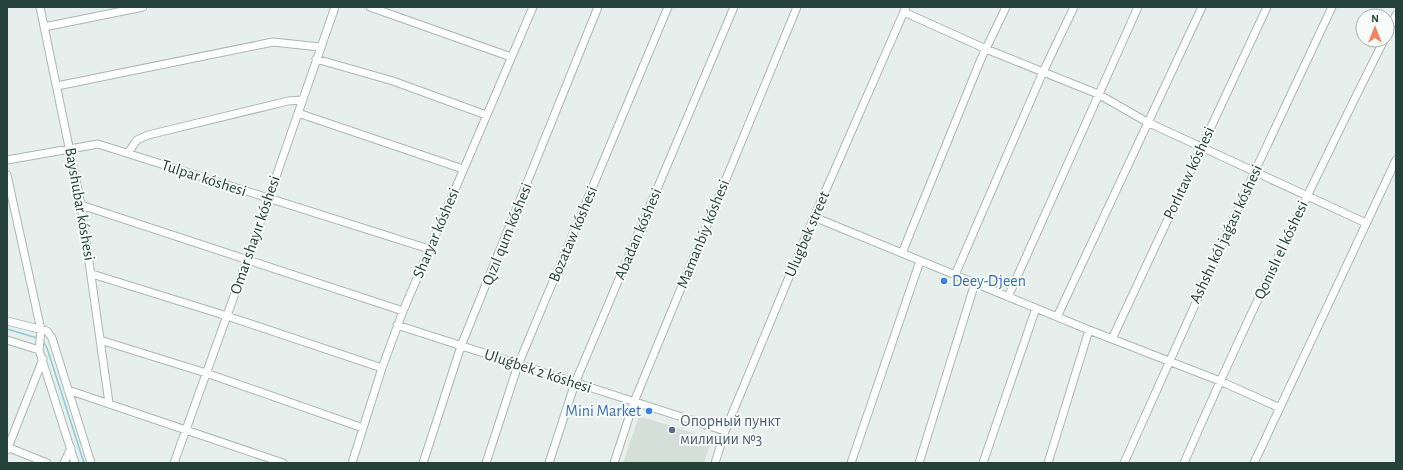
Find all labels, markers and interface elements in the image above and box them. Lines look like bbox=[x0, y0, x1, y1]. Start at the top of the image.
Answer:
north arrow bbox=[1355, 8, 1395, 48]
text: N bbox=[1371, 13, 1379, 24]
street label: Porlıtaw kóshesi bbox=[1161, 124, 1217, 222]
street label: Bayshubar kóshesi bbox=[61, 146, 98, 262]
street label: Tulpar kóshesi bbox=[160, 157, 248, 199]
street label: Ashshı kól jaǵası kóshesi bbox=[1187, 162, 1266, 306]
street label: Omar shayır kóshesi bbox=[227, 174, 284, 297]
street label: Mamanbiy kóshesi bbox=[674, 177, 733, 291]
street label: Qızıl qum kóshesi bbox=[479, 180, 536, 288]
street label: Bozataw kóshesi bbox=[546, 184, 600, 284]
street label: Sharyar kóshesi bbox=[410, 186, 463, 281]
street label: Abadan kóshesi bbox=[612, 186, 664, 282]
street label: Ulugbek street bbox=[782, 189, 832, 279]
street label: Qonıslı el kóshesi bbox=[1251, 198, 1312, 302]
place label: Deey-Djeen bbox=[952, 273, 1026, 290]
marker: Deey-Djeen bbox=[939, 276, 949, 286]
street label: Uluǵbek 2 kóshesi bbox=[482, 346, 594, 396]
place label: Mini Market bbox=[565, 403, 641, 419]
marker: Mini Market bbox=[644, 406, 654, 416]
place label: Опорный пункт милиции №3 bbox=[680, 413, 781, 447]
marker: Опорный пункт милиции №3 bbox=[667, 425, 677, 435]

